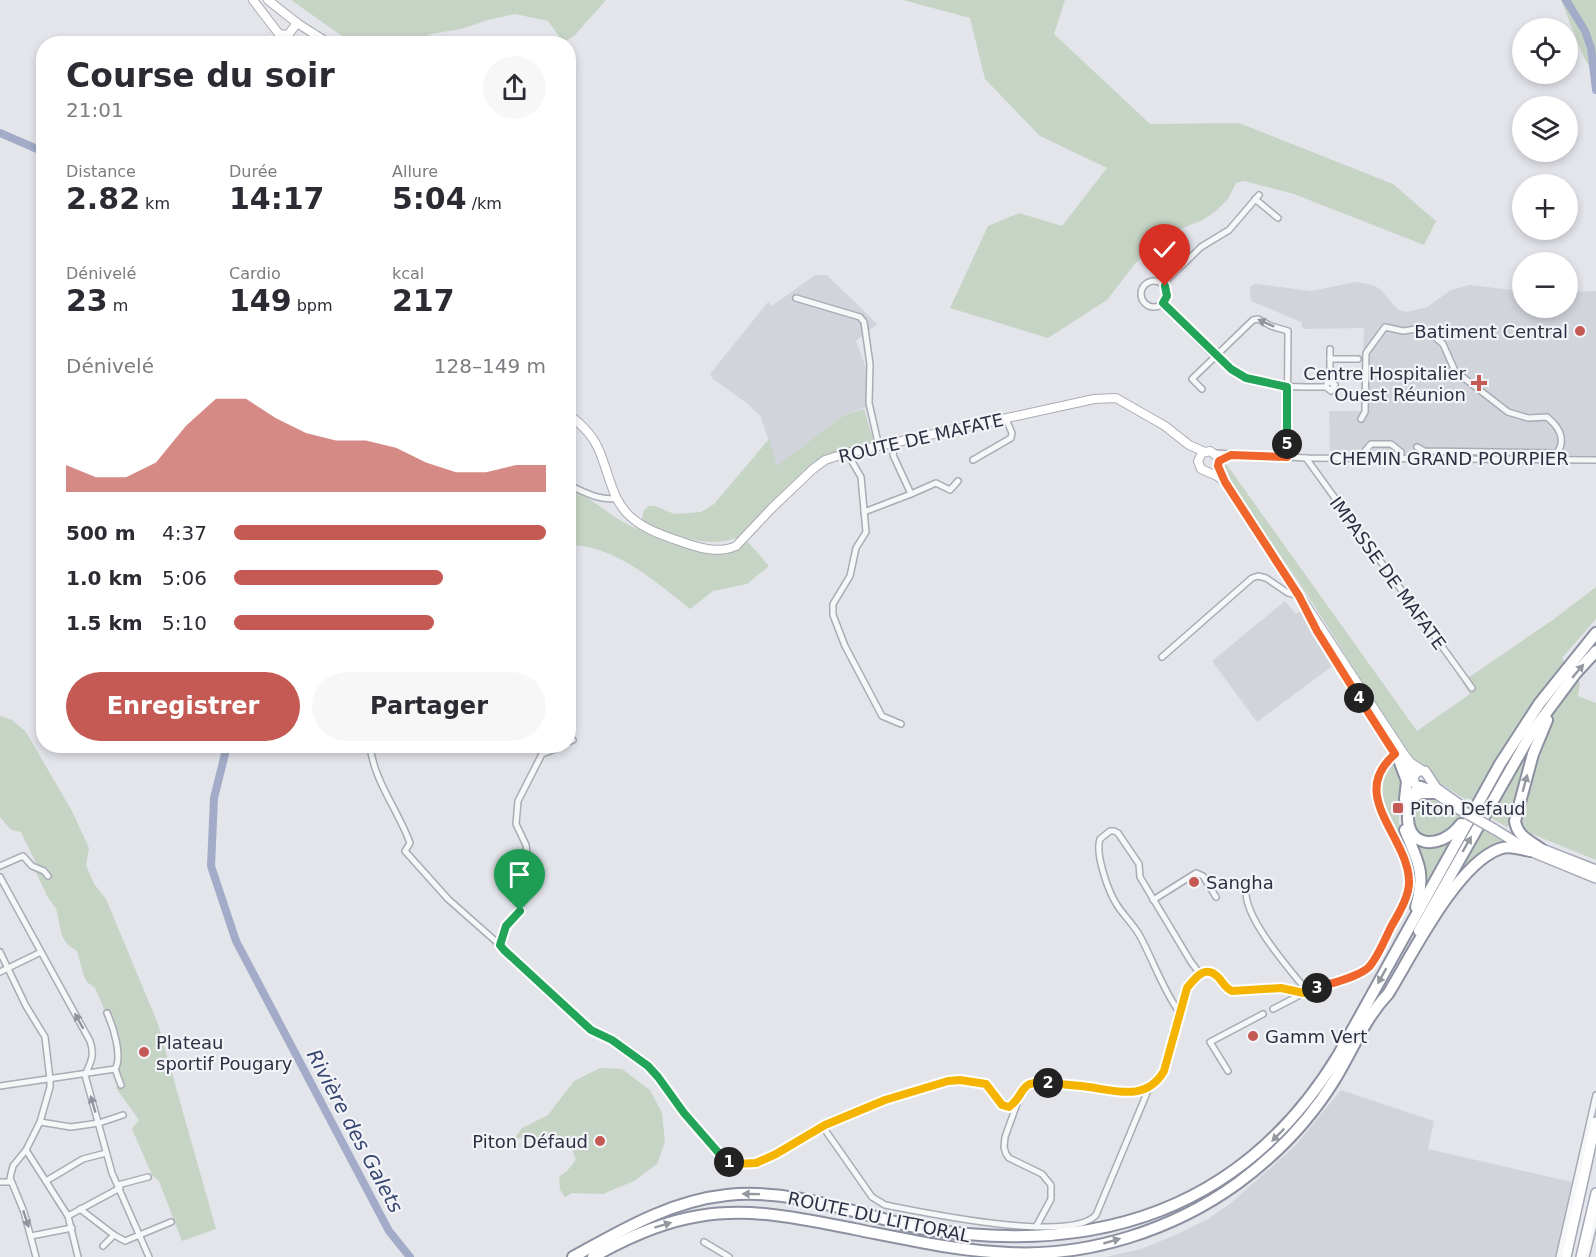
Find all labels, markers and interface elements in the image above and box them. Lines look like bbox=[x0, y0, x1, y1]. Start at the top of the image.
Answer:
map controls bbox=[1512, 18, 1578, 318]
button: locate bbox=[1512, 18, 1578, 84]
text: Course du soir bbox=[66, 56, 335, 95]
button: share bbox=[483, 56, 546, 119]
button: layers bbox=[1512, 96, 1578, 162]
text: 21:01 bbox=[66, 98, 124, 122]
text: Distance bbox=[66, 162, 136, 181]
text: Durée bbox=[229, 162, 277, 181]
text: Allure bbox=[392, 162, 438, 181]
button: + bbox=[1512, 174, 1578, 240]
text: 2.82 bbox=[66, 181, 140, 216]
text: 14:17 bbox=[229, 181, 325, 216]
text: 5:04 bbox=[392, 181, 467, 216]
text: km bbox=[140, 194, 170, 213]
text: /km bbox=[467, 194, 502, 213]
pin bbox=[1139, 224, 1190, 286]
icon: check bbox=[1148, 233, 1181, 266]
button: − bbox=[1512, 252, 1578, 318]
text: Dénivelé bbox=[66, 264, 136, 283]
text: Cardio bbox=[229, 264, 281, 283]
text: kcal bbox=[392, 264, 424, 283]
text: 23 bbox=[66, 283, 108, 318]
text: 149 bbox=[229, 283, 292, 318]
text: 217 bbox=[392, 283, 455, 318]
text: m bbox=[108, 296, 128, 315]
text: bpm bbox=[292, 296, 333, 315]
one-way arrow bbox=[1258, 319, 1275, 328]
place label: Batiment Central bbox=[1414, 321, 1568, 342]
marker: Batiment Central bbox=[1573, 324, 1587, 338]
text: Dénivelé bbox=[66, 354, 154, 378]
text: 128–149 m bbox=[434, 354, 546, 378]
place label: Centre Hospitalier Ouest Réunion bbox=[1303, 363, 1467, 405]
marker: Centre Hospitalier Ouest Réunion bbox=[1470, 374, 1488, 392]
street label: ROUTE DE MAFATE bbox=[836, 409, 1006, 467]
pin: 5 bbox=[1272, 429, 1302, 459]
text: 5 bbox=[1281, 434, 1293, 453]
street label: CHEMIN GRAND POURPIER bbox=[1329, 448, 1569, 469]
street label: IMPASSE DE MAFATE bbox=[1326, 493, 1450, 653]
text: 500 m bbox=[66, 521, 136, 545]
text: 4:37 bbox=[162, 521, 207, 545]
text: 1.0 km bbox=[66, 566, 143, 590]
text: 5:06 bbox=[162, 566, 207, 590]
text: 1.5 km bbox=[66, 611, 143, 635]
text: 5:10 bbox=[162, 611, 207, 635]
one-way arrow bbox=[1571, 664, 1584, 679]
button: Enregistrer bbox=[66, 672, 300, 741]
button: Partager bbox=[312, 672, 546, 741]
pin: 4 bbox=[1344, 683, 1374, 713]
text: 4 bbox=[1353, 688, 1365, 707]
one-way arrow bbox=[1520, 774, 1530, 792]
place label: Piton Defaud bbox=[1410, 798, 1526, 819]
marker: Piton Defaud bbox=[1391, 801, 1405, 815]
one-way arrow bbox=[1462, 836, 1473, 852]
pin bbox=[494, 849, 545, 911]
icon: arrive bbox=[503, 858, 536, 891]
place label: Sangha bbox=[1206, 872, 1274, 893]
marker: Sangha bbox=[1187, 875, 1201, 889]
one-way arrow bbox=[1376, 968, 1387, 984]
pin: 3 bbox=[1302, 973, 1332, 1003]
text: 3 bbox=[1311, 978, 1323, 997]
one-way arrow bbox=[74, 1013, 84, 1030]
place label: Gamm Vert bbox=[1265, 1026, 1367, 1047]
marker: Gamm Vert bbox=[1246, 1029, 1260, 1043]
place label: Plateau sportif Pougary bbox=[156, 1032, 293, 1074]
marker: Plateau sportif Pougary bbox=[137, 1045, 151, 1059]
water label: Rivière des Galets bbox=[302, 1045, 408, 1217]
pin: 2 bbox=[1033, 1068, 1063, 1098]
text: 2 bbox=[1042, 1073, 1054, 1092]
one-way arrow bbox=[88, 1095, 97, 1113]
one-way arrow bbox=[1272, 1127, 1286, 1141]
place label: Piton Défaud bbox=[472, 1131, 588, 1152]
marker: Piton Défaud bbox=[593, 1134, 607, 1148]
pin: 1 bbox=[714, 1147, 744, 1177]
text: 1 bbox=[723, 1152, 735, 1171]
street label: ROUTE DU LITTORAL bbox=[786, 1187, 972, 1247]
one-way arrow bbox=[741, 1189, 760, 1199]
one-way arrow bbox=[22, 1210, 31, 1228]
one-way arrow bbox=[654, 1220, 672, 1229]
one-way arrow bbox=[1103, 1236, 1121, 1245]

